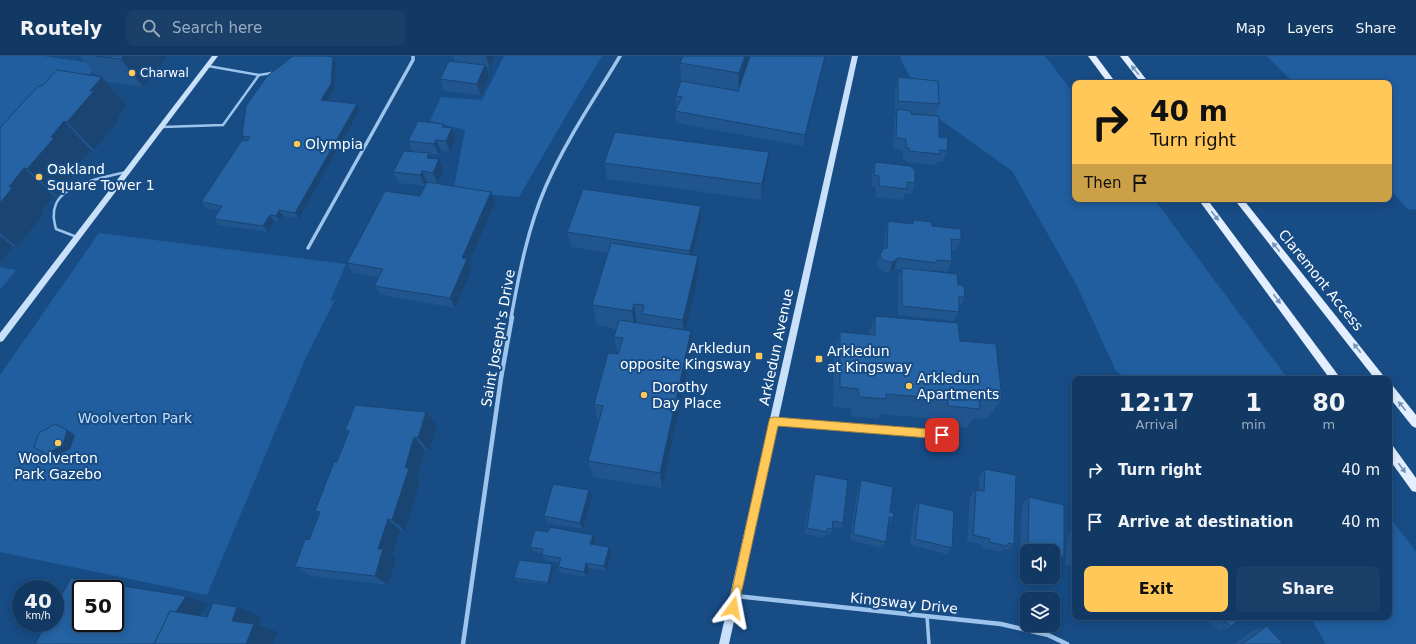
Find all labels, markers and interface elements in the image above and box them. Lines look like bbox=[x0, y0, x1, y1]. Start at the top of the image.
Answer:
search box bbox=[126, 10, 406, 46]
text: Routely bbox=[20, 17, 102, 39]
icon: search bbox=[140, 17, 162, 39]
text: Search here bbox=[172, 19, 262, 37]
text: Map bbox=[1236, 20, 1265, 36]
text: Layers bbox=[1287, 20, 1334, 36]
text: Share bbox=[1356, 20, 1396, 36]
one-way arrow bbox=[1130, 64, 1139, 75]
place label: Charwal bbox=[140, 66, 189, 80]
marker: Charwal bbox=[127, 68, 137, 78]
text: 40 m bbox=[1150, 95, 1228, 128]
icon: right bbox=[1084, 96, 1136, 148]
text: Turn right bbox=[1150, 129, 1236, 150]
place label: Olympia bbox=[305, 136, 363, 152]
marker: Olympia bbox=[292, 139, 302, 149]
place label: Oakland Square Tower 1 bbox=[47, 161, 155, 193]
marker: Oakland Square Tower 1 bbox=[34, 172, 44, 182]
icon: arrive bbox=[1129, 172, 1151, 194]
text: Then bbox=[1084, 174, 1121, 192]
one-way arrow bbox=[1211, 211, 1219, 222]
street label: Claremont Access bbox=[1275, 226, 1367, 334]
one-way arrow bbox=[1271, 241, 1280, 252]
street label: Saint Joseph's Drive bbox=[478, 268, 518, 408]
street label: Arkledun Avenue bbox=[756, 287, 796, 407]
one-way arrow bbox=[1273, 293, 1281, 304]
place label: Arkledun opposite Kingsway bbox=[620, 340, 751, 372]
place label: Arkledun at Kingsway bbox=[827, 343, 912, 375]
one-way arrow bbox=[1352, 343, 1361, 354]
marker: Arkledun opposite Kingsway bbox=[754, 351, 764, 361]
marker: Arkledun at Kingsway bbox=[814, 354, 824, 364]
place label: Arkledun Apartments bbox=[917, 370, 999, 402]
place label: Dorothy Day Place bbox=[652, 379, 721, 411]
marker: Arkledun Apartments bbox=[904, 381, 914, 391]
text: 12:17 bbox=[1118, 389, 1195, 417]
text: 1 bbox=[1245, 389, 1262, 417]
text: 80 bbox=[1312, 389, 1346, 417]
marker: Dorothy Day Place bbox=[639, 390, 649, 400]
one-way arrow bbox=[1398, 400, 1407, 411]
park label: Woolverton Park bbox=[78, 410, 193, 426]
text: Arrival bbox=[1135, 417, 1178, 432]
text: min bbox=[1241, 417, 1266, 432]
text: m bbox=[1323, 417, 1335, 432]
pin bbox=[925, 418, 959, 452]
icon: arrive bbox=[931, 424, 953, 446]
marker: Woolverton Park Gazebo bbox=[53, 438, 63, 448]
place label: Woolverton Park Gazebo bbox=[14, 450, 102, 482]
icon: right bbox=[1084, 459, 1106, 481]
text: Turn right bbox=[1118, 461, 1202, 479]
text: 40 m bbox=[1342, 461, 1380, 479]
one-way arrow bbox=[1398, 463, 1407, 474]
icon: arrive bbox=[1084, 511, 1106, 533]
text: Arrive at destination bbox=[1118, 513, 1293, 531]
text: 40 m bbox=[1342, 513, 1380, 531]
map controls bbox=[1020, 544, 1060, 632]
button: sound bbox=[1020, 544, 1060, 584]
button: Exit bbox=[1084, 566, 1228, 612]
button: Share bbox=[1236, 566, 1380, 612]
speed limit sign: 50 bbox=[72, 580, 124, 632]
position arrow bbox=[712, 587, 754, 629]
text: 40 bbox=[24, 589, 52, 613]
street label: Kingsway Drive bbox=[849, 589, 959, 617]
button: layers bbox=[1020, 592, 1060, 632]
text: km/h bbox=[25, 610, 51, 621]

